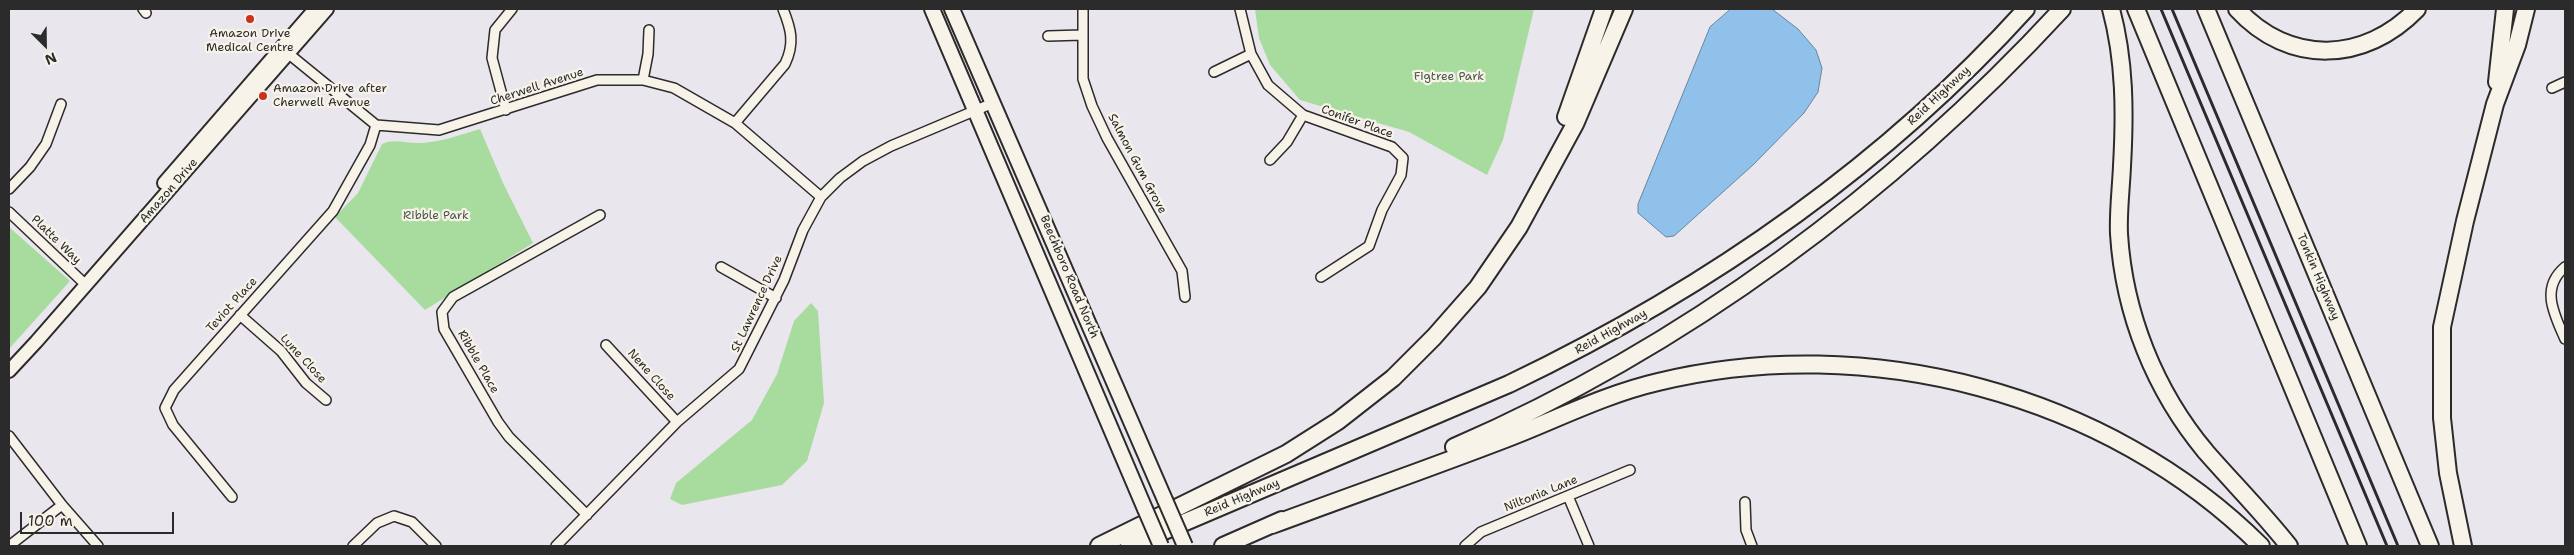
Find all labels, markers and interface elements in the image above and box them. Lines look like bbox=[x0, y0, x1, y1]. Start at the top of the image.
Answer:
marker: Amazon Drive Medical Centre bbox=[244, 13, 256, 25]
north arrow bbox=[20, 20, 70, 70]
place label: Amazon Drive Medical Centre bbox=[206, 27, 294, 55]
text: N bbox=[42, 48, 59, 69]
street label: Reid Highway bbox=[1905, 63, 1973, 129]
street label: Cherwell Avenue bbox=[489, 65, 585, 109]
park label: Figtree Park bbox=[1414, 70, 1484, 84]
place label: Amazon Drive after Cherwell Avenue bbox=[273, 82, 387, 110]
marker: Amazon Drive after Cherwell Avenue bbox=[257, 90, 269, 102]
street label: Conifer Place bbox=[1319, 102, 1395, 142]
street label: Salmon Gum Grove bbox=[1105, 112, 1169, 216]
street label: Amazon Drive bbox=[137, 156, 201, 226]
park label: Ribble Park bbox=[403, 209, 469, 223]
street label: Platte Way bbox=[28, 213, 84, 267]
street label: Beechboro Road North bbox=[1037, 213, 1101, 341]
street label: Tonkin Highway bbox=[2293, 232, 2343, 322]
street label: St Lawrence Drive bbox=[728, 253, 786, 355]
street label: Teviot Place bbox=[203, 274, 261, 336]
street label: Reid Highway bbox=[1572, 306, 1650, 358]
street label: Ribble Place bbox=[454, 328, 502, 396]
street label: Lune Close bbox=[277, 332, 329, 386]
street label: Nene Close bbox=[624, 346, 678, 404]
street label: Niltonia Lane bbox=[1502, 473, 1580, 515]
street label: Reid Highway bbox=[1202, 476, 1282, 520]
scale bar bbox=[22, 502, 176, 534]
text: 100 m bbox=[28, 511, 73, 531]

